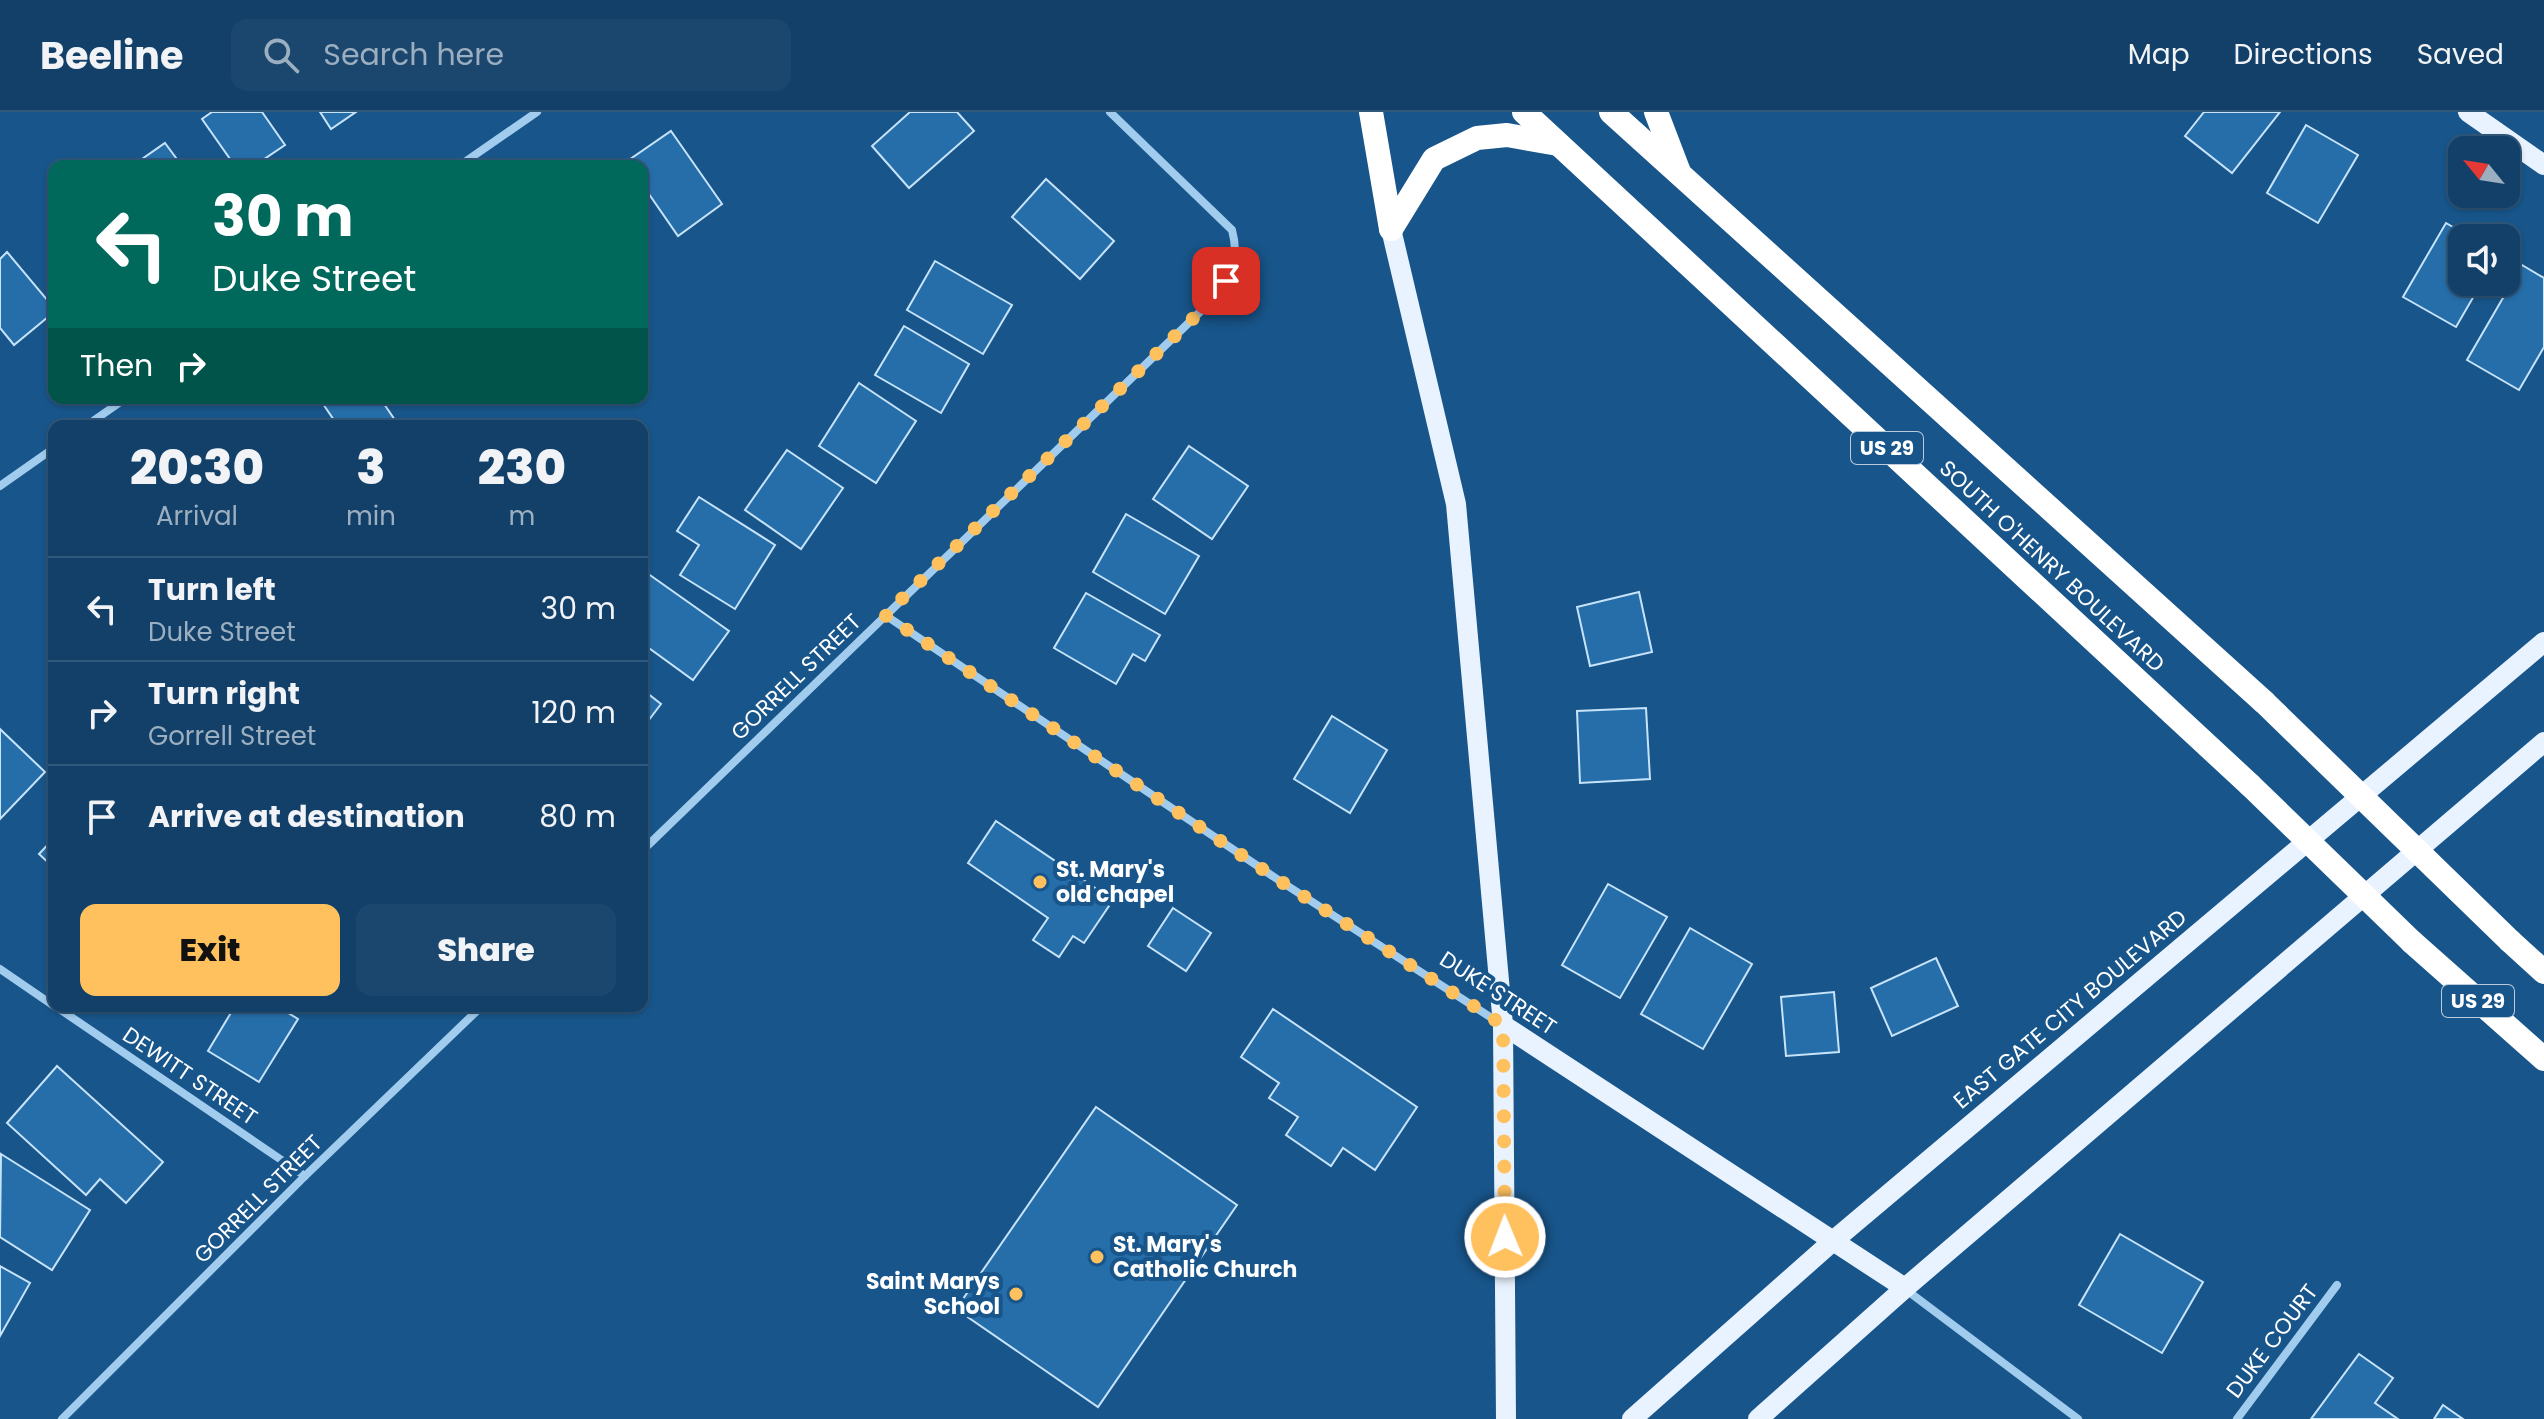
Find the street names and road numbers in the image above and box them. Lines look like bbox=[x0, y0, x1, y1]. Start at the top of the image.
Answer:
road number: US 29 bbox=[1851, 432, 1923, 464]
street label: SOUTH O'HENRY BOULEVARD bbox=[1932, 453, 2172, 679]
street label: GORRELL STREET bbox=[724, 607, 868, 747]
street label: EAST GATE CITY BOULEVARD bbox=[1947, 902, 2193, 1116]
street label: DUKE STREET bbox=[1434, 944, 1562, 1042]
road number: US 29 bbox=[2442, 985, 2514, 1017]
street label: DEWITT STREET bbox=[117, 1020, 263, 1133]
street label: GORRELL STREET bbox=[187, 1128, 329, 1270]
street label: DUKE COURT bbox=[2219, 1278, 2325, 1404]

